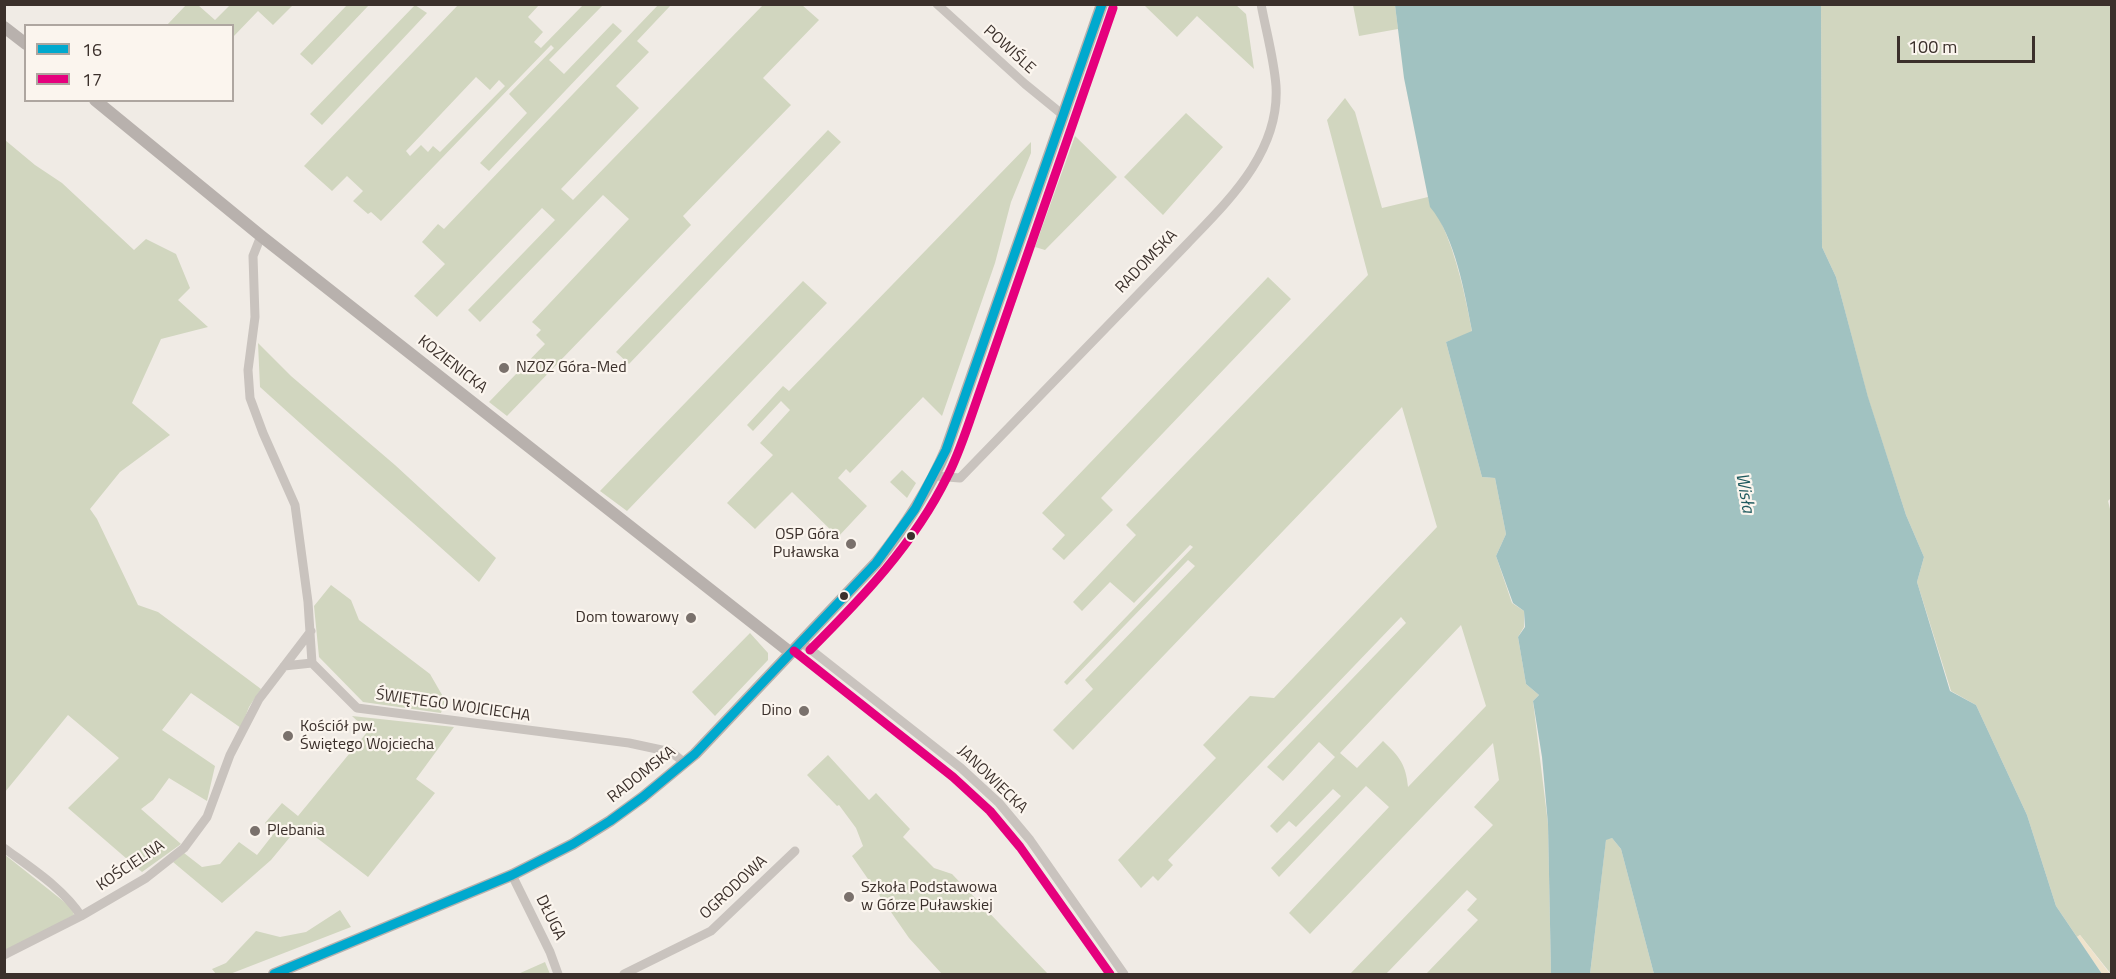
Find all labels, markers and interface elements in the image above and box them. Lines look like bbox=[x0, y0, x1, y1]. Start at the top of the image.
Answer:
street label: POWIŚLE bbox=[979, 22, 1039, 78]
legend bbox=[24, 24, 234, 102]
scale bar bbox=[1900, 24, 2038, 62]
text: 100 m bbox=[1908, 33, 1957, 60]
text: 16 bbox=[82, 36, 102, 63]
text: 17 bbox=[82, 66, 102, 93]
street label: RADOMSKA bbox=[1112, 226, 1182, 298]
street label: KOZIENICKA bbox=[413, 332, 491, 398]
place label: NZOZ Góra-Med bbox=[516, 358, 627, 378]
marker: NZOZ Góra-Med bbox=[497, 361, 511, 375]
water label: Wisła bbox=[1730, 471, 1758, 515]
place label: OSP Góra Puławska bbox=[773, 525, 839, 563]
unlabelled marker bbox=[905, 530, 917, 542]
marker: OSP Góra Puławska bbox=[844, 537, 858, 551]
unlabelled marker bbox=[838, 590, 850, 602]
place label: Dom towarowy bbox=[576, 608, 679, 628]
marker: Dom towarowy bbox=[684, 611, 698, 625]
street label: ŚWIĘTEGO WOJCIECHA bbox=[374, 686, 532, 726]
place label: Dino bbox=[761, 701, 792, 721]
marker: Dino bbox=[797, 704, 811, 718]
place label: Kościół pw. Świętego Wojciecha bbox=[300, 717, 434, 755]
marker: Kościół pw. Świętego Wojciecha bbox=[281, 729, 295, 743]
street label: JANOWIECKA bbox=[953, 742, 1031, 818]
street label: RADOMSKA bbox=[604, 743, 680, 807]
place label: Plebania bbox=[267, 821, 325, 841]
marker: Plebania bbox=[248, 824, 262, 838]
street label: KOŚCIELNA bbox=[93, 836, 169, 896]
street label: OGRODOWA bbox=[696, 852, 772, 924]
place label: Szkoła Podstawowa w Górze Puławskiej bbox=[861, 878, 997, 916]
marker: Szkoła Podstawowa w Górze Puławskiej bbox=[842, 890, 856, 904]
street label: DŁUGA bbox=[531, 892, 569, 944]

